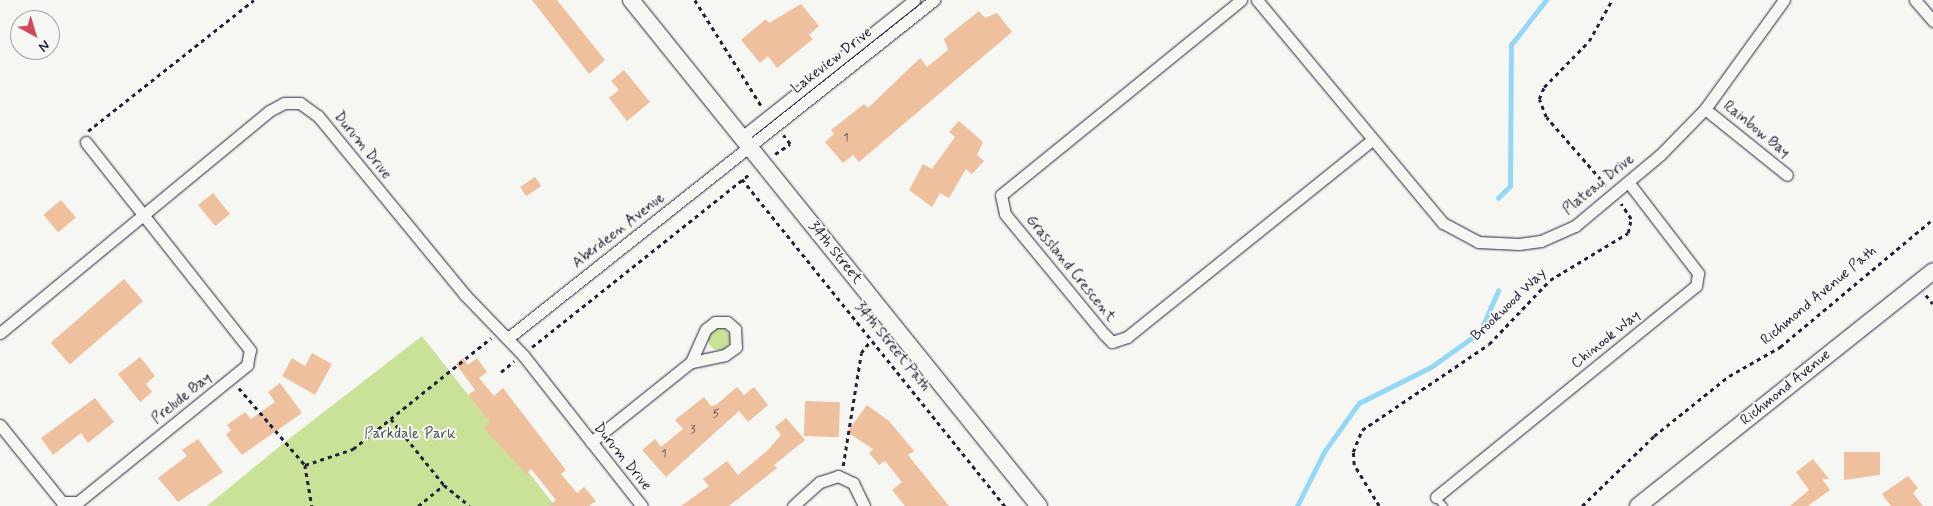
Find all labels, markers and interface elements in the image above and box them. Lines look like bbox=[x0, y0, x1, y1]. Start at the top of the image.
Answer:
north arrow bbox=[10, 10, 60, 60]
street label: Lakeview Drive bbox=[788, 24, 876, 98]
text: N bbox=[35, 36, 53, 56]
street label: Rainbow Bay bbox=[1719, 97, 1793, 163]
street label: Durum Drive bbox=[329, 108, 395, 184]
house number: 1 bbox=[843, 132, 849, 146]
street label: Plateau Drive bbox=[1560, 151, 1638, 219]
street label: Aberdeen Avenue bbox=[568, 189, 670, 273]
street label: Grassland Crescent bbox=[1023, 214, 1117, 324]
street label: 34th Street bbox=[804, 218, 866, 288]
street label: Richmond Avenue Path bbox=[1758, 242, 1880, 350]
street label: Brookwood Way bbox=[1468, 265, 1550, 345]
street label: 34th Street Path bbox=[851, 299, 933, 395]
street label: Chinook Way bbox=[1567, 306, 1645, 374]
street label: Richmond Avenue bbox=[1737, 346, 1835, 430]
street label: Prelude Bay bbox=[148, 369, 216, 429]
house number: 5 bbox=[712, 408, 720, 422]
street label: Durum Drive bbox=[589, 419, 655, 495]
house number: 3 bbox=[690, 424, 696, 438]
park label: Parkdale Park bbox=[366, 426, 454, 444]
house number: 1 bbox=[661, 448, 667, 462]

